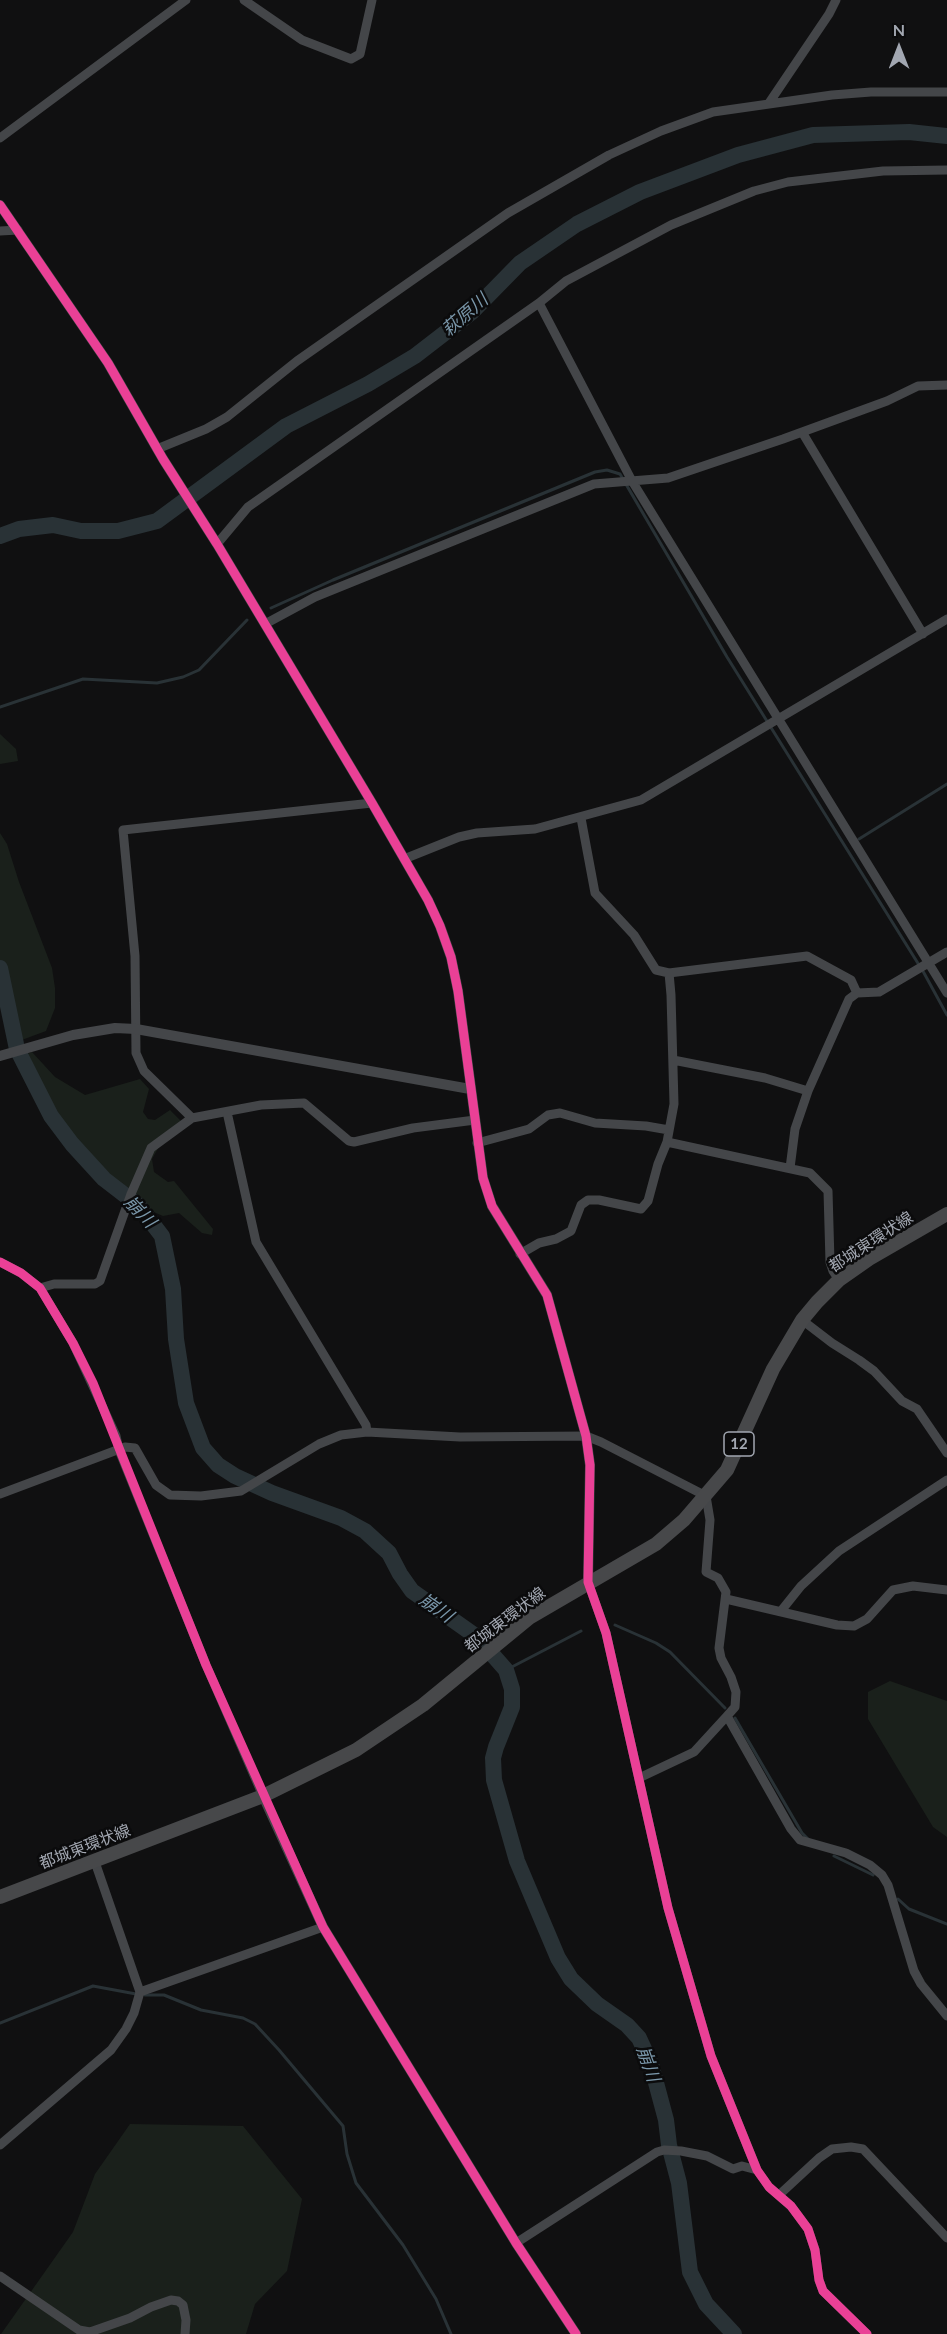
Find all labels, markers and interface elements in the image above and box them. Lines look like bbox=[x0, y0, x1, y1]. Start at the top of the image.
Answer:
north arrow bbox=[869, 18, 929, 78]
text: N bbox=[893, 20, 905, 39]
water label: 萩原川 bbox=[438, 289, 492, 341]
water label: 崩川 bbox=[120, 1192, 160, 1232]
street label: 都城東環状線 bbox=[826, 1208, 916, 1276]
road number: 12 bbox=[724, 1432, 754, 1456]
street label: 都城東環状線 bbox=[461, 1583, 549, 1657]
water label: 崩川 bbox=[415, 1589, 457, 1627]
street label: 都城東環状線 bbox=[37, 1821, 133, 1873]
water label: 崩川 bbox=[632, 2043, 664, 2085]

